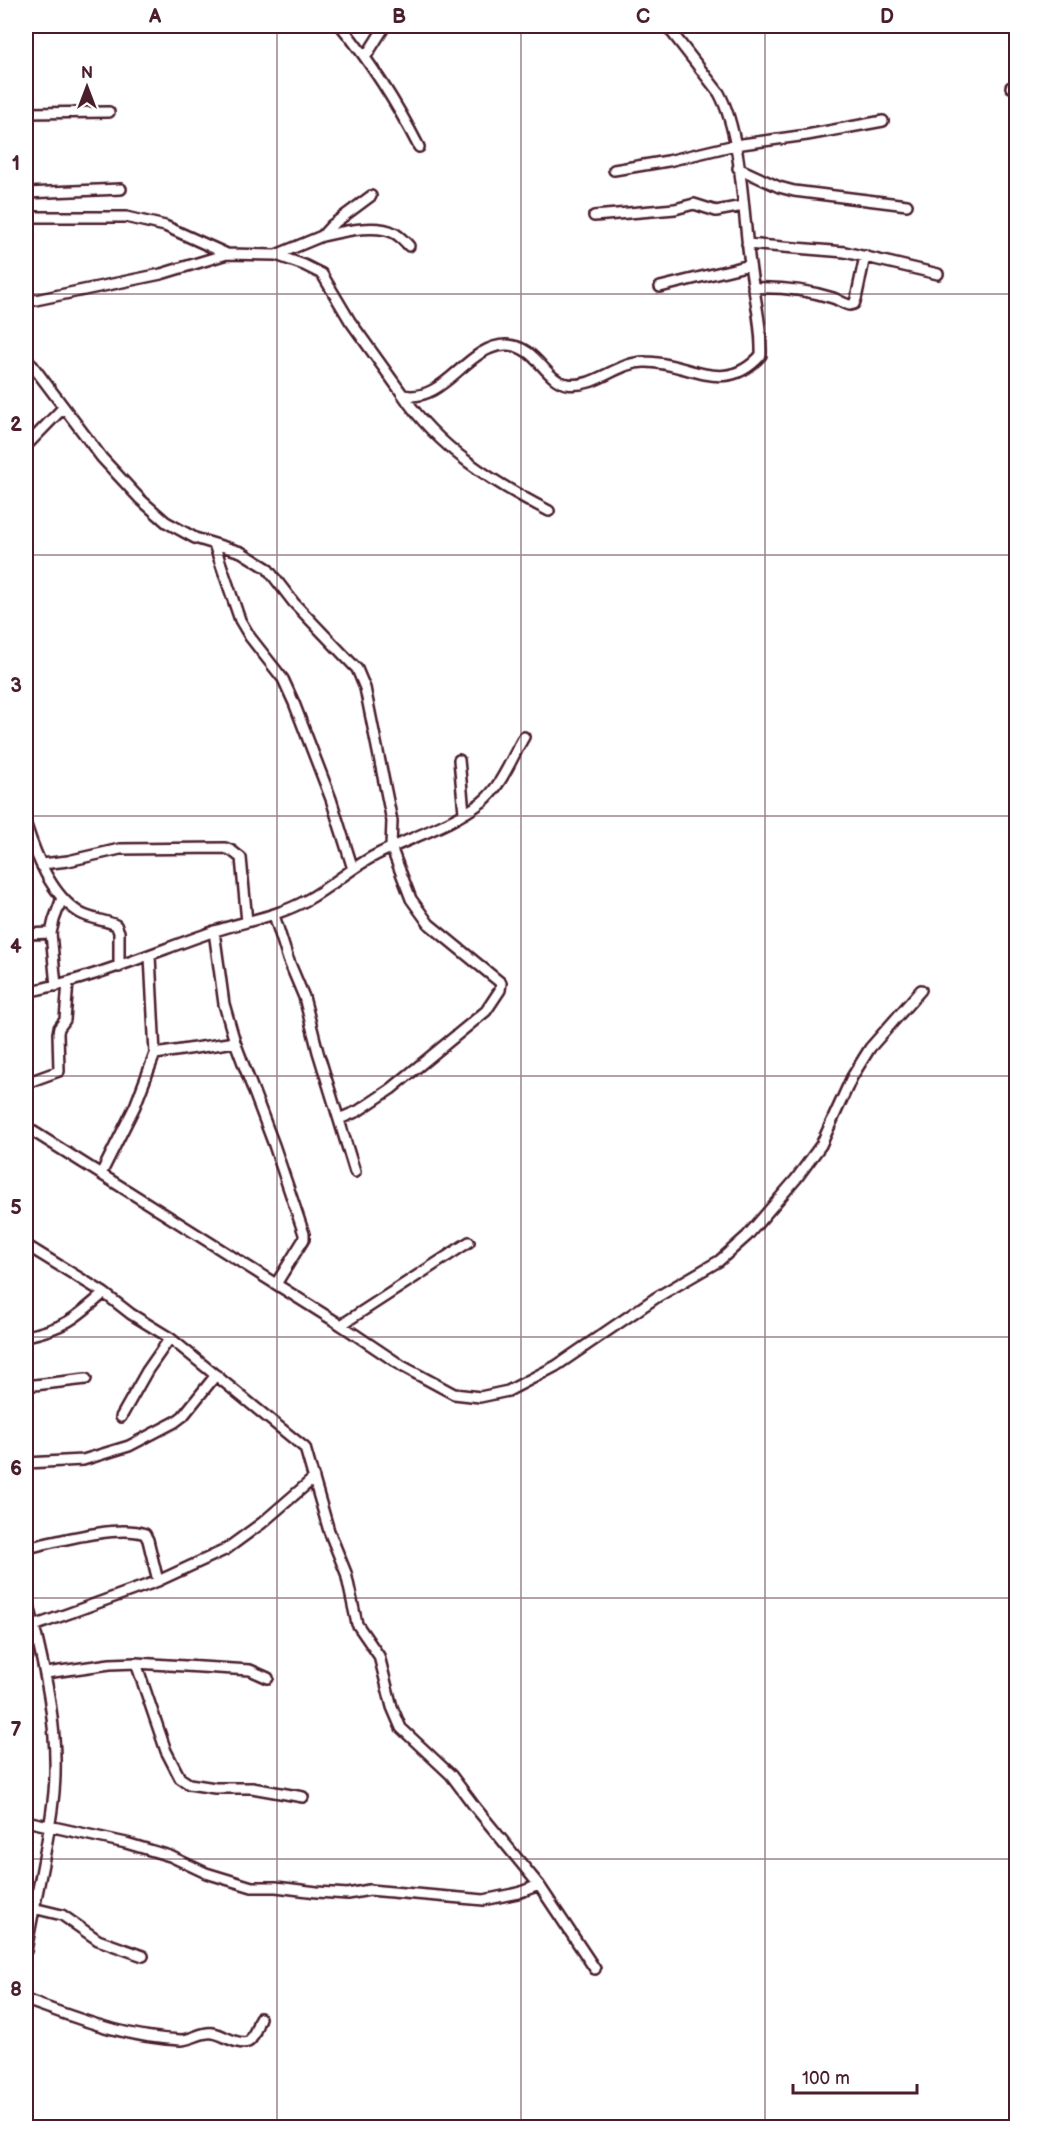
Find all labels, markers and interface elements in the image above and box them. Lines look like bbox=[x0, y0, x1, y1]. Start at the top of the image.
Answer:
text: A bbox=[148, 5, 162, 29]
text: B bbox=[392, 5, 406, 29]
text: C bbox=[636, 5, 650, 29]
text: D bbox=[880, 5, 894, 29]
north arrow bbox=[57, 57, 117, 117]
text: N bbox=[81, 64, 93, 83]
text: 1 bbox=[12, 152, 20, 176]
text: 2 bbox=[10, 413, 22, 437]
text: 3 bbox=[10, 674, 22, 698]
text: 4 bbox=[10, 935, 22, 959]
text: 5 bbox=[10, 1196, 22, 1220]
text: 6 bbox=[10, 1457, 22, 1481]
text: 7 bbox=[10, 1718, 22, 1742]
text: 8 bbox=[10, 1978, 22, 2002]
scale bar bbox=[793, 2057, 918, 2095]
text: 100 m bbox=[802, 2068, 850, 2089]

